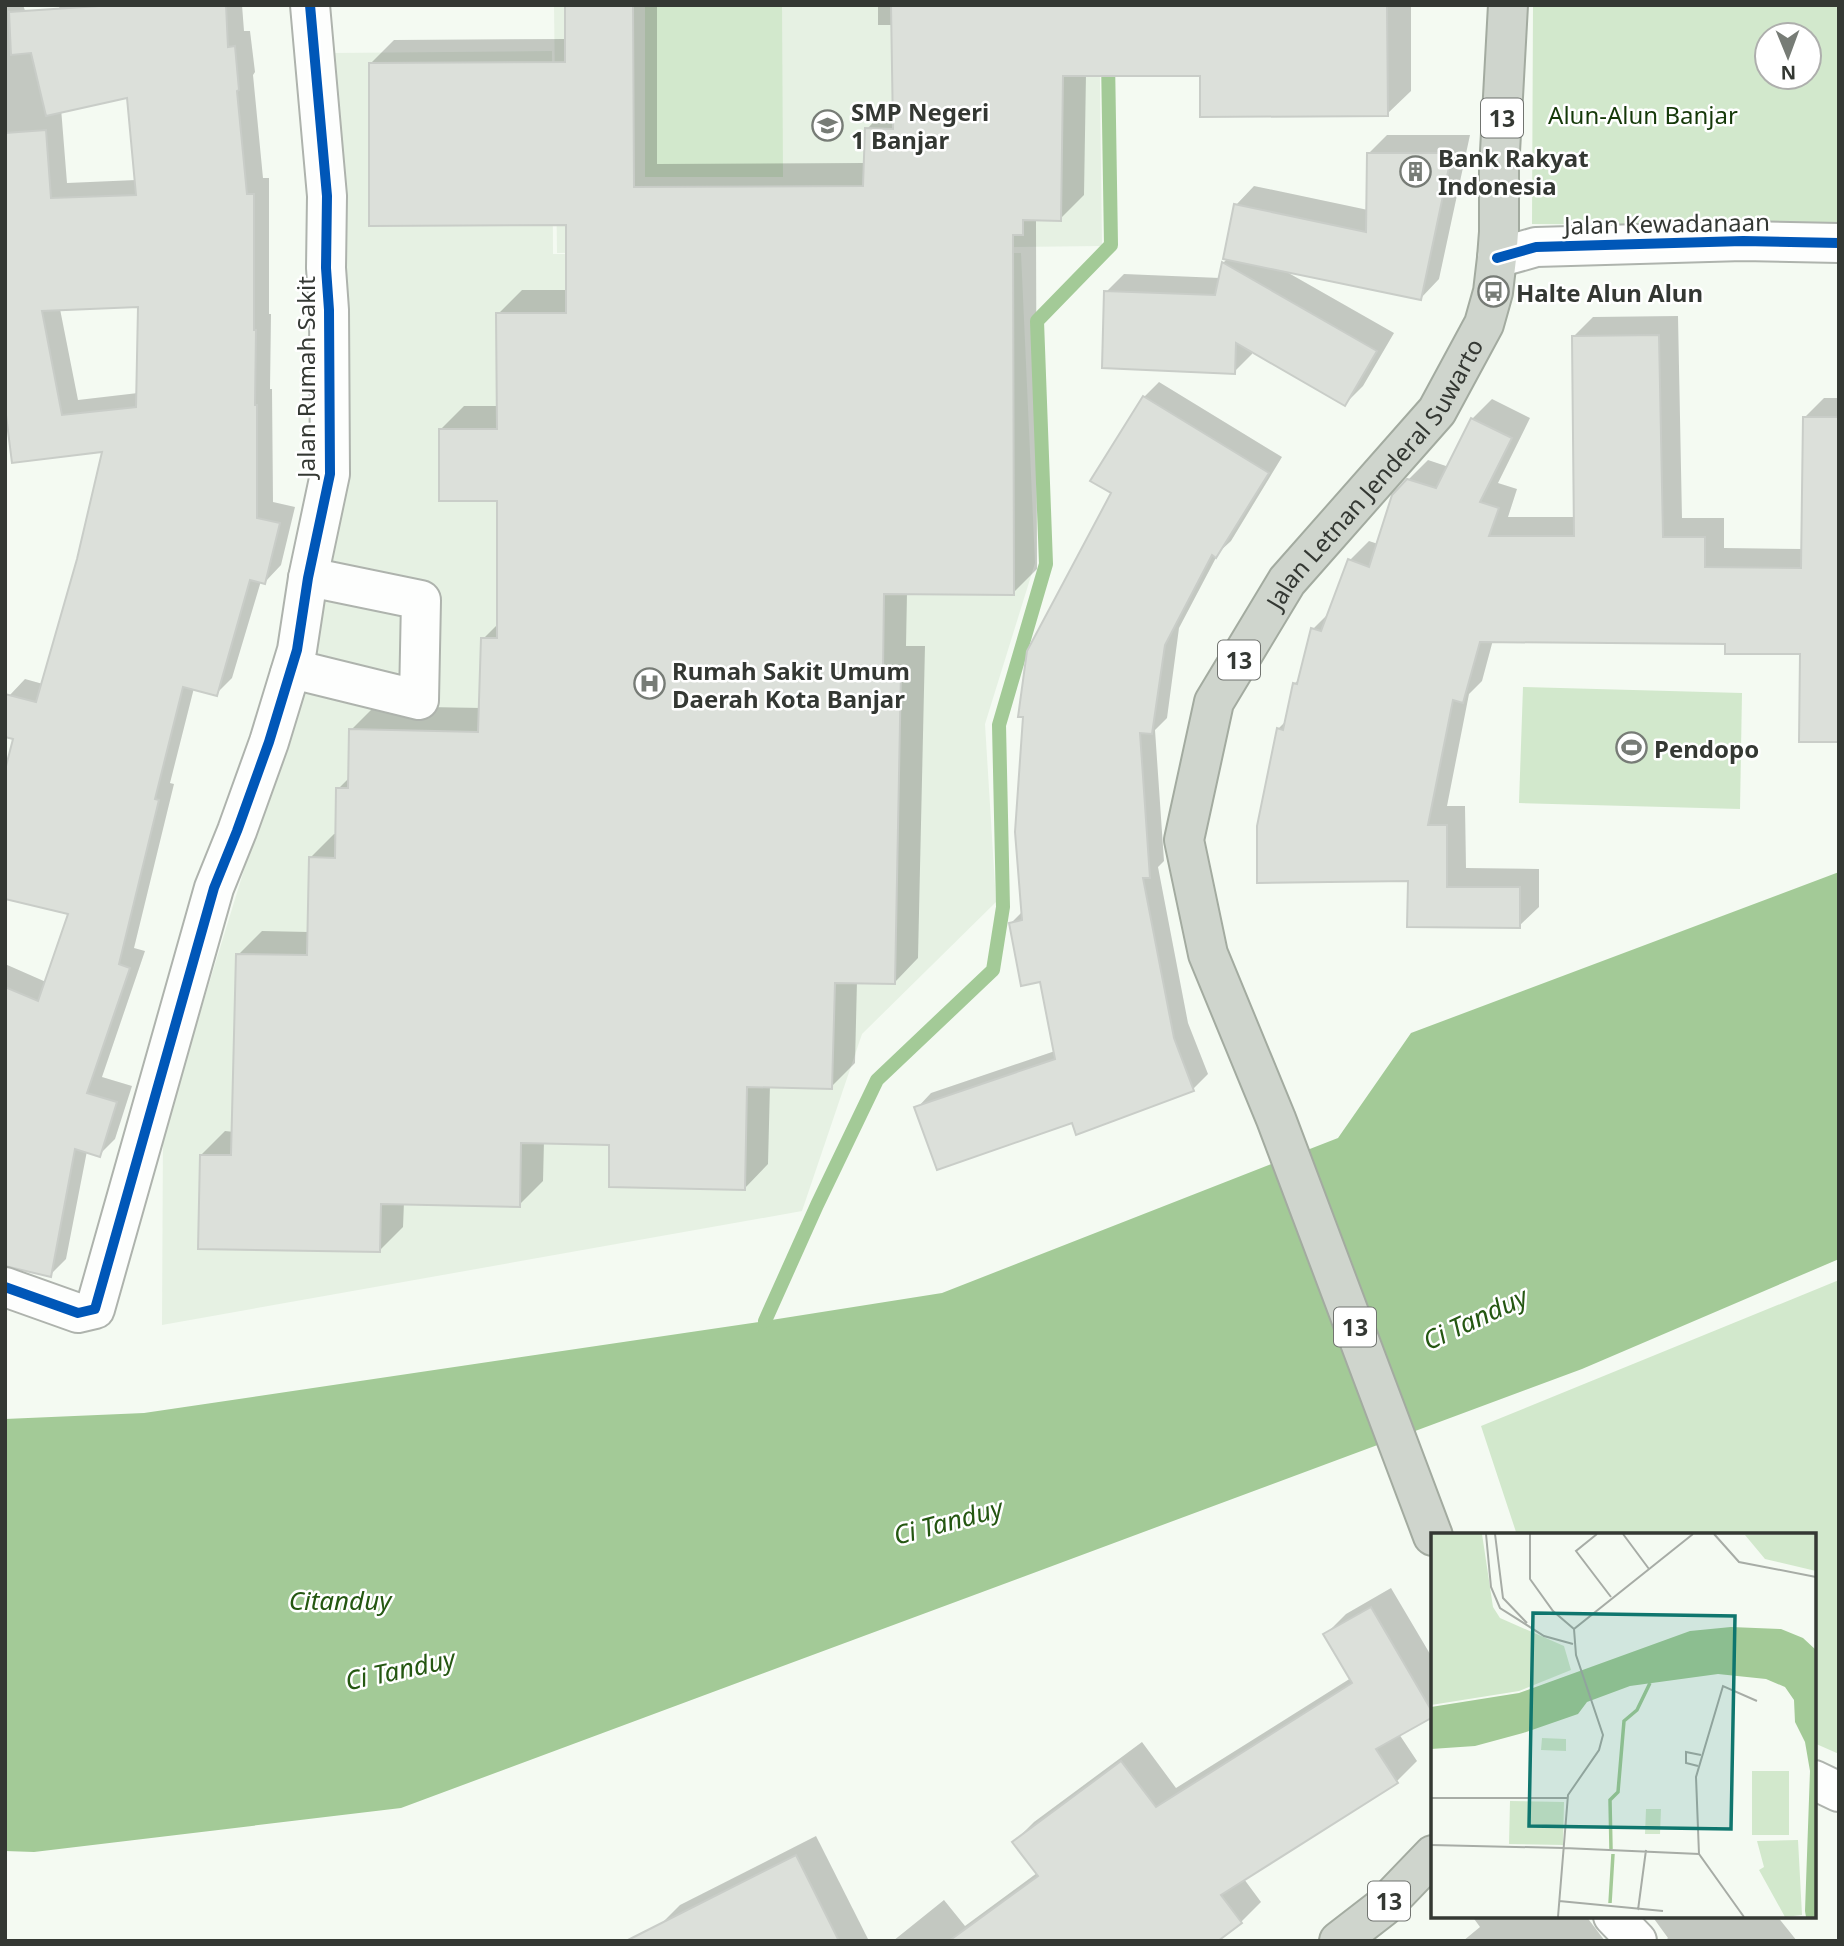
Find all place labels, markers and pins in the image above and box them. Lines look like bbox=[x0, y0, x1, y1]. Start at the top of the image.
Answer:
place label: SMP Negeri 1 Banjar bbox=[851, 95, 989, 156]
school or university icon: SMP Negeri 1 Banjar bbox=[811, 108, 845, 142]
place label: Bank Rakyat Indonesia bbox=[1438, 141, 1589, 202]
building icon: Bank Rakyat Indonesia bbox=[1398, 154, 1432, 188]
bus stop icon: Halte Alun Alun bbox=[1476, 275, 1510, 309]
place label: Halte Alun Alun bbox=[1516, 276, 1703, 309]
place label: Rumah Sakit Umum Daerah Kota Banjar bbox=[672, 654, 910, 715]
hospital icon: Rumah Sakit Umum Daerah Kota Banjar bbox=[632, 667, 666, 701]
sports icon: Pendopo bbox=[1614, 731, 1648, 765]
place label: Pendopo bbox=[1654, 732, 1759, 765]

